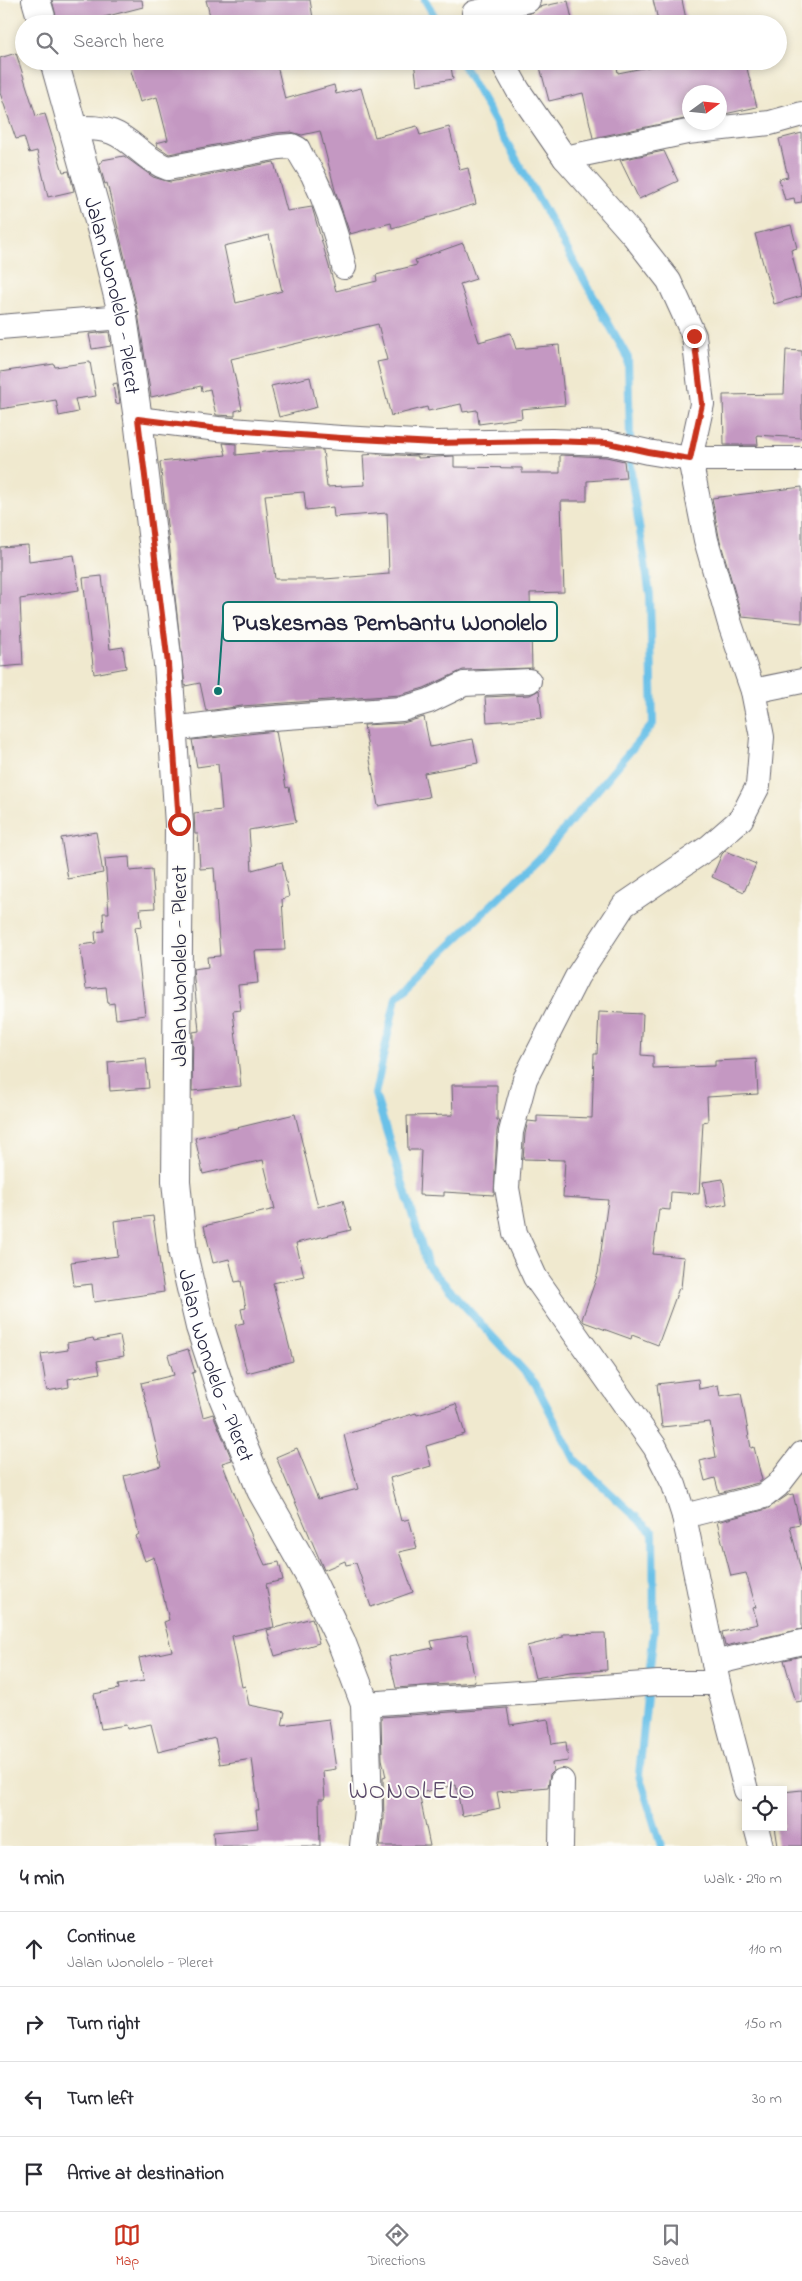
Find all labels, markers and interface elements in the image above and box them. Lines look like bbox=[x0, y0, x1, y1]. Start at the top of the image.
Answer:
search box bbox=[15, 15, 787, 70]
icon: search bbox=[33, 29, 61, 57]
text: Search here bbox=[73, 29, 164, 56]
north arrow bbox=[682, 85, 727, 130]
street label: Jalan Wonolelo - Pleret bbox=[74, 193, 147, 397]
route end bbox=[683, 325, 706, 348]
callout: Puskesmas Pembantu Wonolelo bbox=[223, 602, 557, 641]
text: Puskesmas Pembantu Wonolelo bbox=[233, 607, 547, 642]
route start bbox=[168, 813, 191, 836]
street label: Jalan Wonolelo - Pleret bbox=[165, 865, 197, 1067]
street label: Jalan Wonolelo - Pleret bbox=[168, 1266, 261, 1468]
district label: WONOLELO bbox=[348, 1774, 476, 1810]
map controls bbox=[742, 1786, 787, 1831]
button: locate bbox=[742, 1786, 787, 1831]
text: 4 min bbox=[20, 1864, 64, 1894]
text: Walk · 290 m bbox=[704, 1867, 782, 1891]
text: Continue bbox=[67, 1924, 135, 1951]
icon: ahead bbox=[20, 1935, 48, 1963]
text: 110 m bbox=[748, 1937, 782, 1961]
text: Jalan Wonolelo - Pleret bbox=[67, 1951, 214, 1975]
icon: right bbox=[20, 2010, 48, 2038]
text: Turn right bbox=[67, 2011, 140, 2038]
text: 150 m bbox=[744, 2012, 782, 2036]
icon: left bbox=[20, 2085, 48, 2113]
text: Turn left bbox=[67, 2086, 134, 2113]
text: 30 m bbox=[752, 2087, 782, 2111]
icon: arrive bbox=[20, 2160, 48, 2188]
text: Arrive at destination bbox=[67, 2161, 224, 2188]
tab: Map bbox=[113, 2221, 141, 2272]
tab: Directions bbox=[368, 2221, 426, 2272]
tab: Saved bbox=[652, 2221, 689, 2272]

